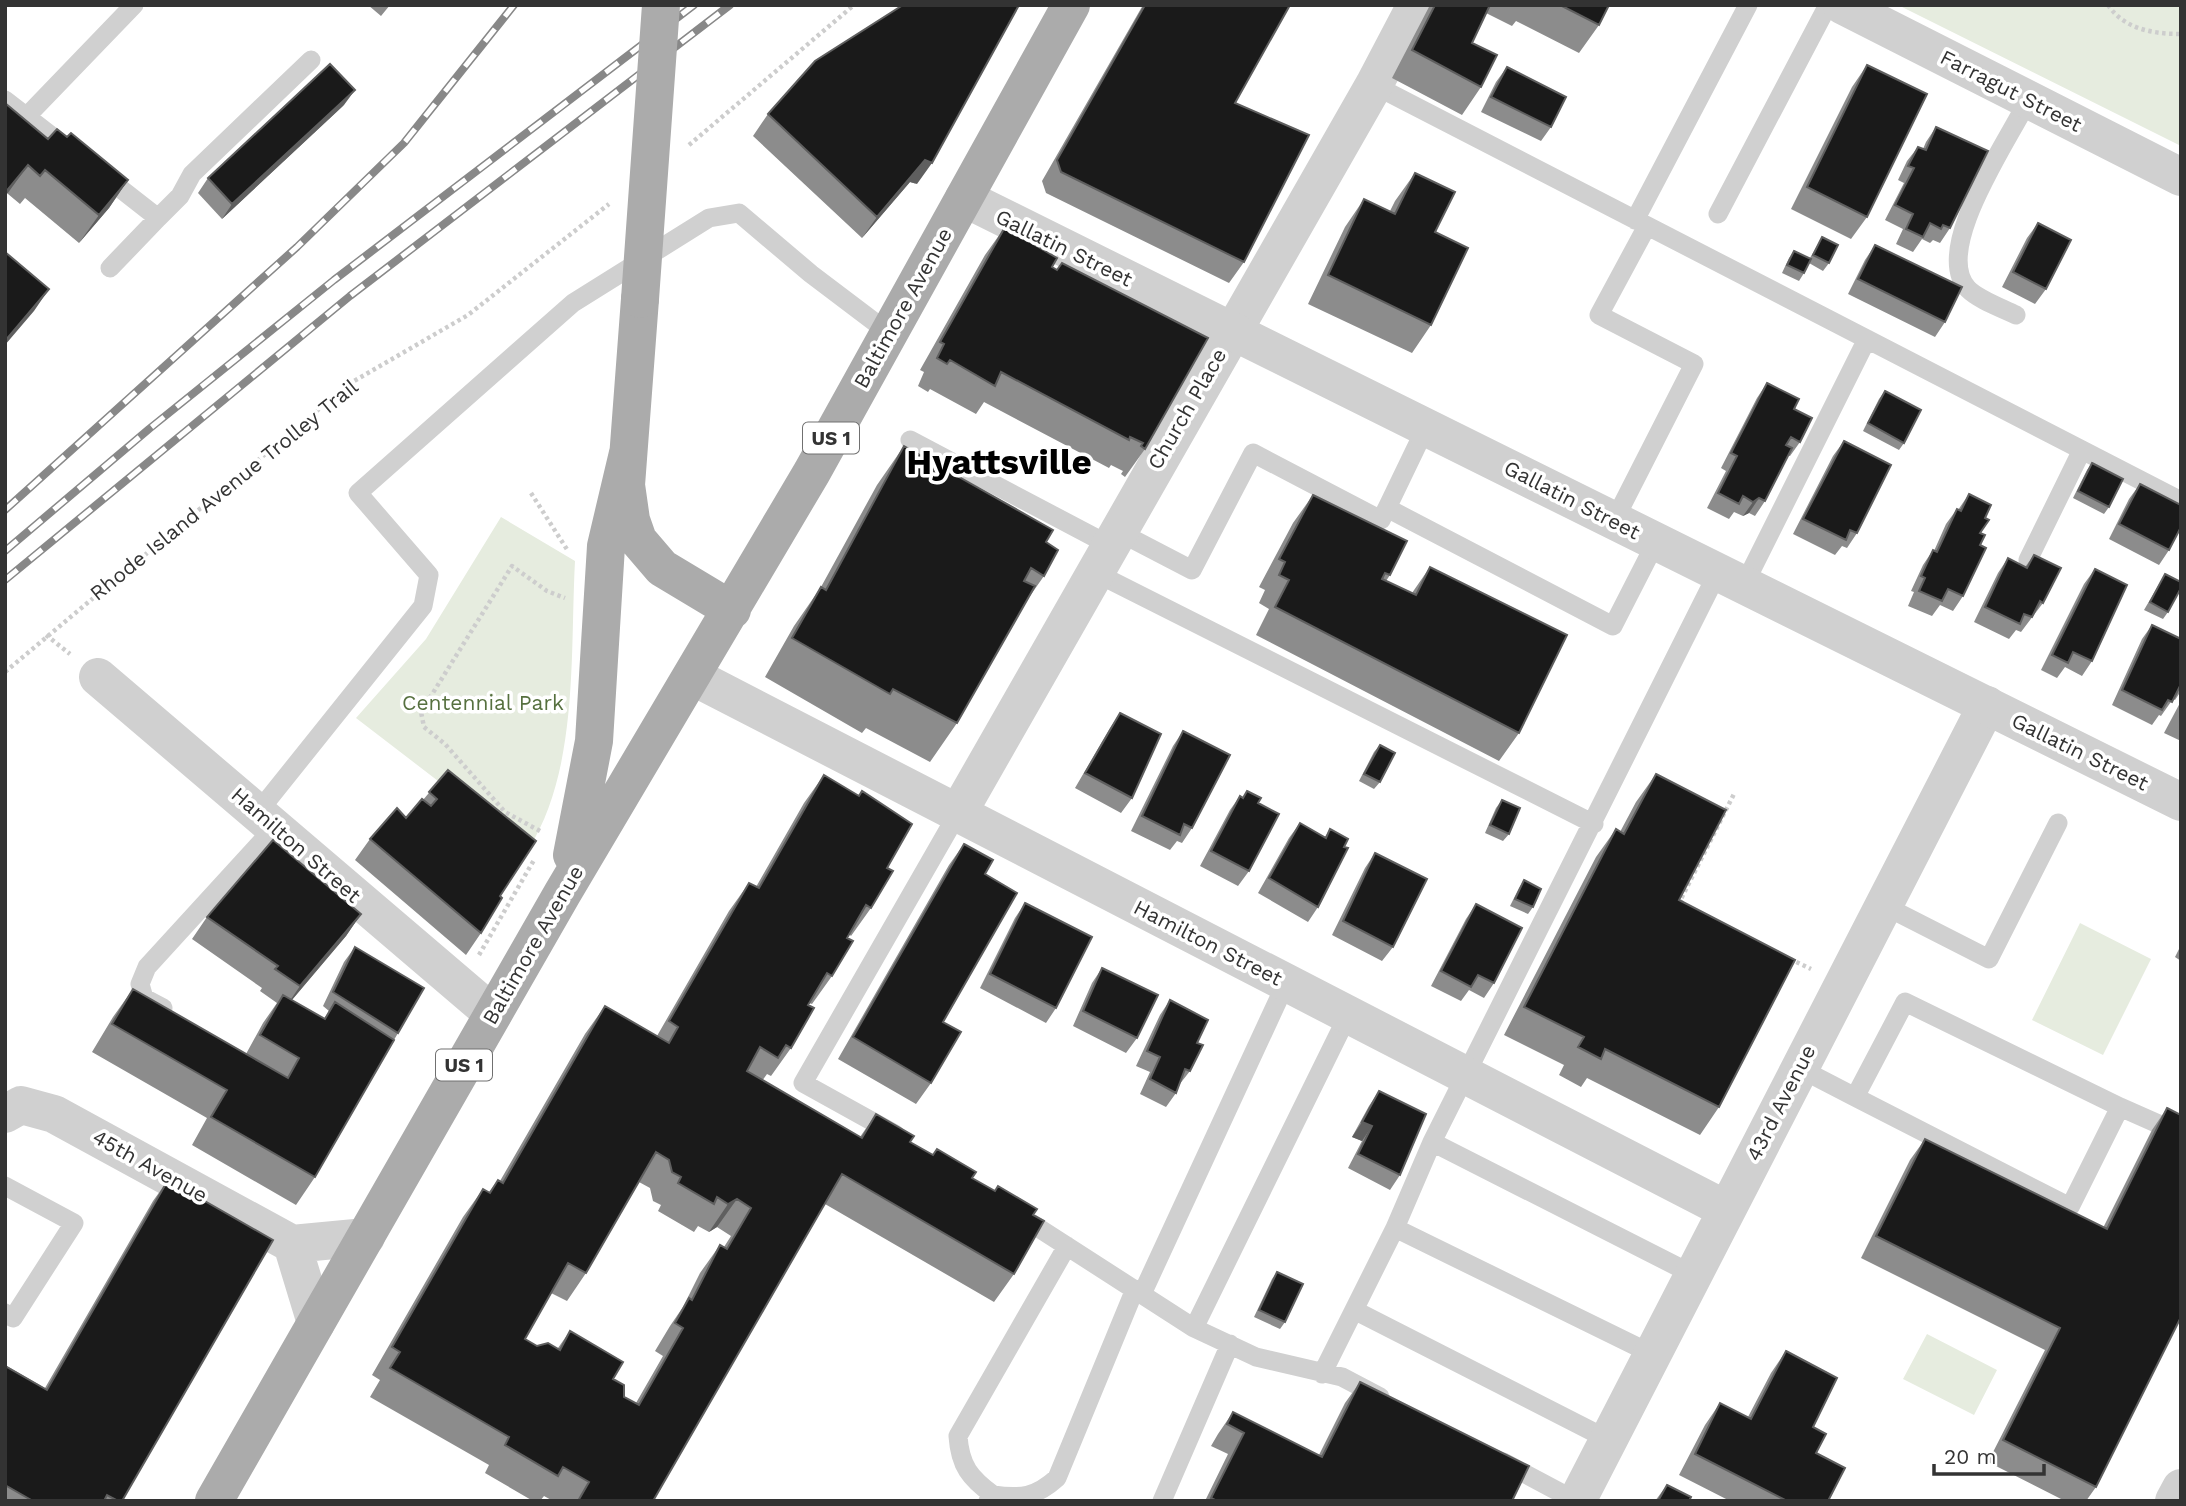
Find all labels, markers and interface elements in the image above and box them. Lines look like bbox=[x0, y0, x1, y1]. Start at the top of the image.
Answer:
street label: Farragut Street bbox=[1936, 44, 2086, 137]
street label: Gallatin Street bbox=[992, 204, 1137, 292]
street label: Baltimore Avenue bbox=[848, 223, 957, 392]
street label: Church Place bbox=[1142, 344, 1231, 474]
street label: Rhode Island Avenue Trolley Trail bbox=[85, 373, 363, 606]
road number: US 1 bbox=[803, 422, 859, 453]
district label: Hyattsville bbox=[906, 441, 1092, 483]
street label: Gallatin Street bbox=[1500, 455, 1645, 545]
park label: Centennial Park bbox=[402, 690, 564, 715]
street label: Gallatin Street bbox=[2008, 708, 2153, 796]
street label: Hamilton Street bbox=[226, 782, 366, 908]
street label: Baltimore Avenue bbox=[477, 861, 588, 1029]
street label: Hamilton Street bbox=[1130, 894, 1287, 991]
street label: 43rd Avenue bbox=[1741, 1040, 1821, 1165]
road number: US 1 bbox=[436, 1050, 492, 1080]
street label: 45th Avenue bbox=[88, 1124, 212, 1207]
scale bar bbox=[1934, 1432, 2044, 1476]
text: 20 m bbox=[1944, 1444, 1996, 1469]

